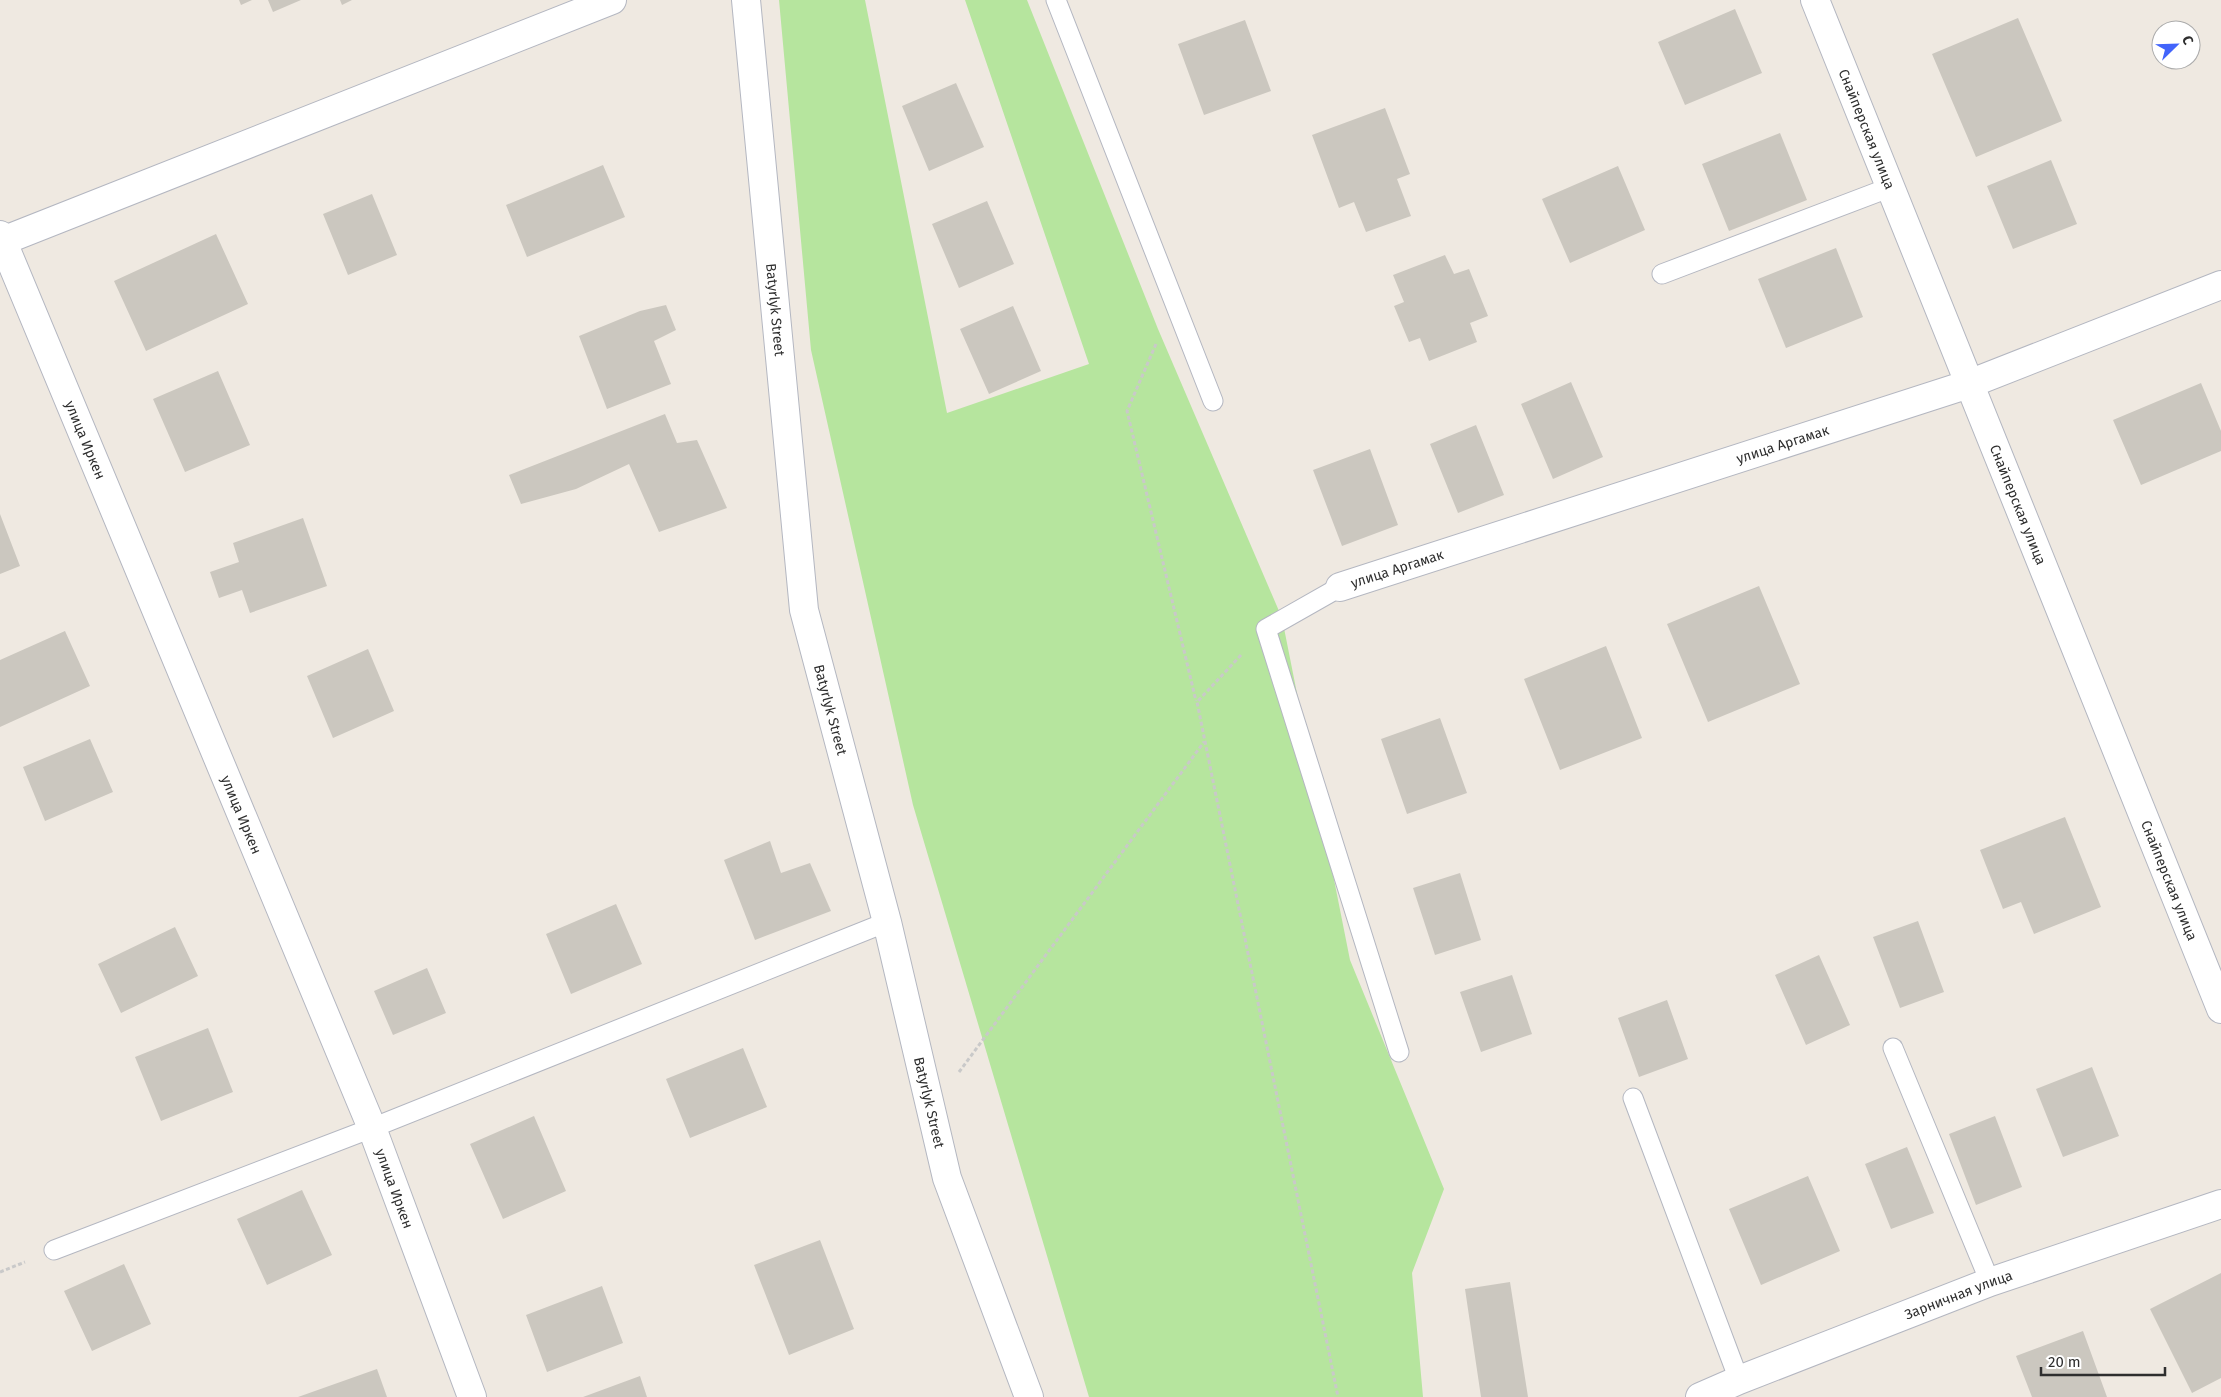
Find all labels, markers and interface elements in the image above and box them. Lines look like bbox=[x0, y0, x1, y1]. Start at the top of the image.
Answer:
north arrow bbox=[2151, 20, 2201, 70]
text: С bbox=[2178, 33, 2197, 47]
street label: Снайперская улица bbox=[1835, 66, 1899, 192]
street label: Batyrlyk Street bbox=[763, 262, 788, 358]
street label: улица Иркен bbox=[61, 398, 109, 482]
street label: улица Аргамак bbox=[1734, 421, 1832, 467]
street label: Снайперская улица bbox=[1986, 442, 2050, 567]
street label: улица Аргамак bbox=[1349, 545, 1446, 591]
street label: Batyrlyk Street bbox=[810, 663, 851, 758]
street label: улица Иркен bbox=[218, 773, 265, 857]
street label: Снайперская улица bbox=[2137, 818, 2201, 943]
street label: Batyrlyk Street bbox=[910, 1055, 948, 1151]
street label: улица Иркен bbox=[372, 1146, 417, 1231]
street label: Зарничная улица bbox=[1902, 1267, 2015, 1323]
scale bar bbox=[2041, 1344, 2165, 1376]
text: 20 m bbox=[2048, 1353, 2081, 1371]

